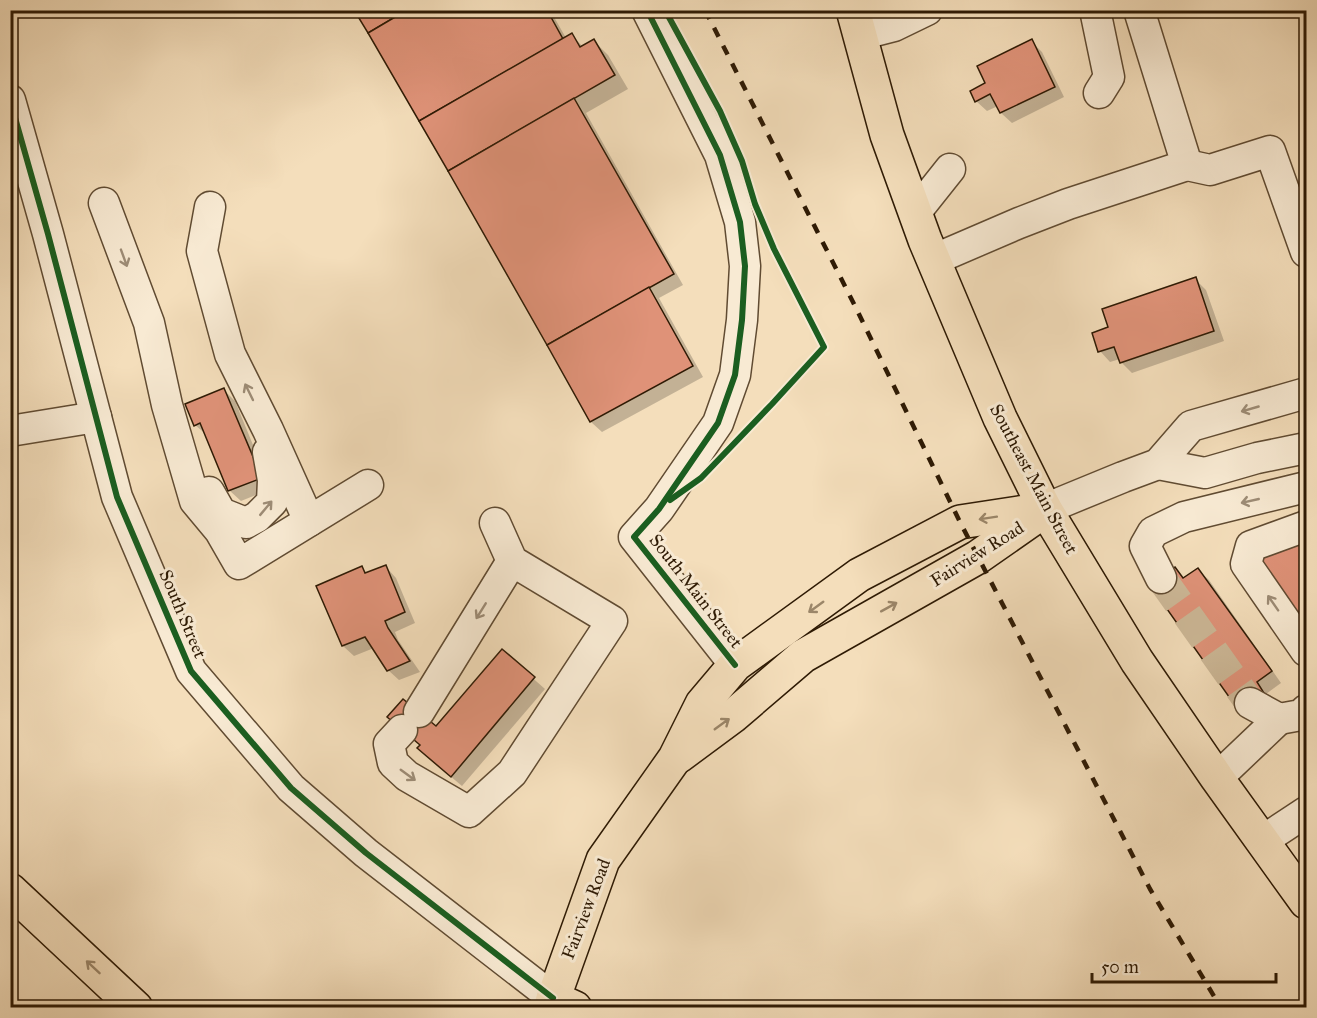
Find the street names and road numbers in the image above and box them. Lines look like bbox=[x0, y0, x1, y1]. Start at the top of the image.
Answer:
street label: Southeast Main Street bbox=[985, 400, 1083, 558]
street label: Fairview Road bbox=[926, 517, 1028, 591]
street label: South Main Street bbox=[645, 530, 748, 653]
street label: South Street bbox=[154, 566, 212, 662]
street label: Fairview Road bbox=[557, 856, 615, 962]

